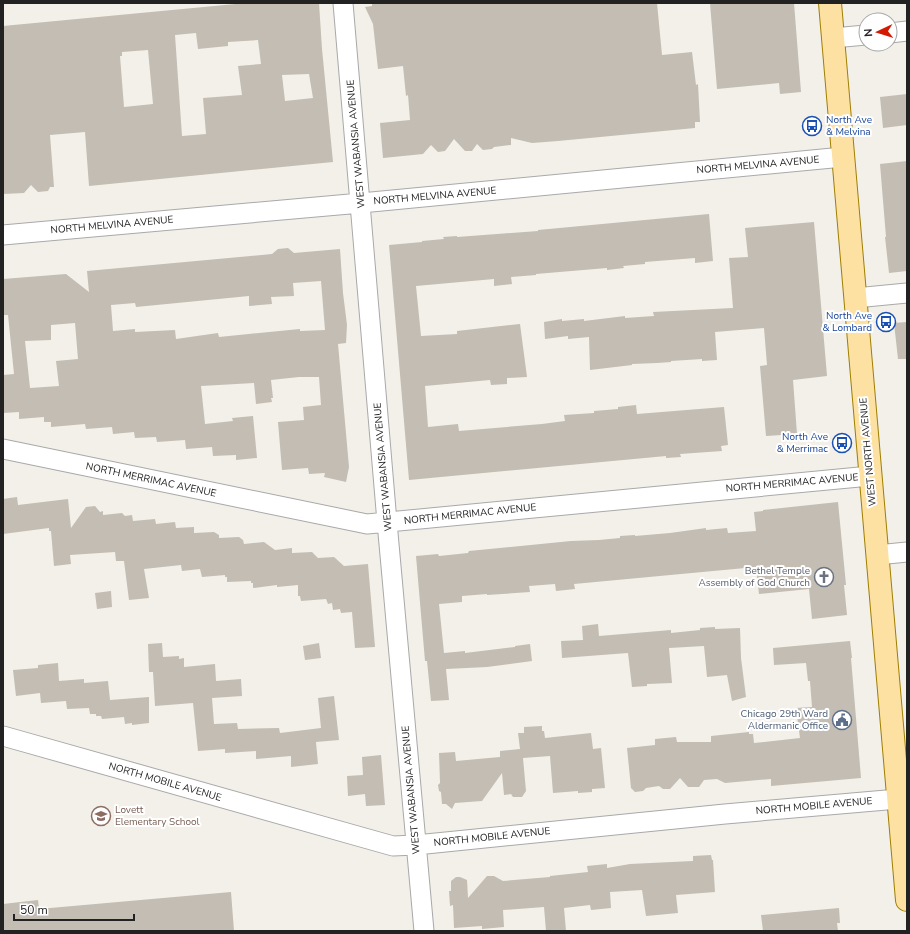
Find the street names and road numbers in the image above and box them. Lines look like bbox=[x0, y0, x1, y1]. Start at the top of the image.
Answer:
street label: WEST WABANSIA AVENUE bbox=[343, 79, 369, 209]
street label: NORTH MELVINA AVENUE bbox=[696, 153, 820, 177]
street label: NORTH MELVINA AVENUE bbox=[373, 184, 497, 208]
street label: NORTH MELVINA AVENUE bbox=[50, 213, 174, 237]
street label: WEST NORTH AVENUE bbox=[856, 397, 880, 507]
street label: WEST WABANSIA AVENUE bbox=[370, 402, 396, 532]
street label: NORTH MERRIMAC AVENUE bbox=[84, 459, 218, 501]
street label: NORTH MERRIMAC AVENUE bbox=[725, 470, 859, 496]
street label: NORTH MERRIMAC AVENUE bbox=[403, 500, 537, 528]
street label: WEST WABANSIA AVENUE bbox=[398, 725, 424, 855]
street label: NORTH MOBILE AVENUE bbox=[107, 759, 223, 805]
street label: NORTH MOBILE AVENUE bbox=[755, 794, 873, 818]
street label: NORTH MOBILE AVENUE bbox=[433, 824, 551, 850]

